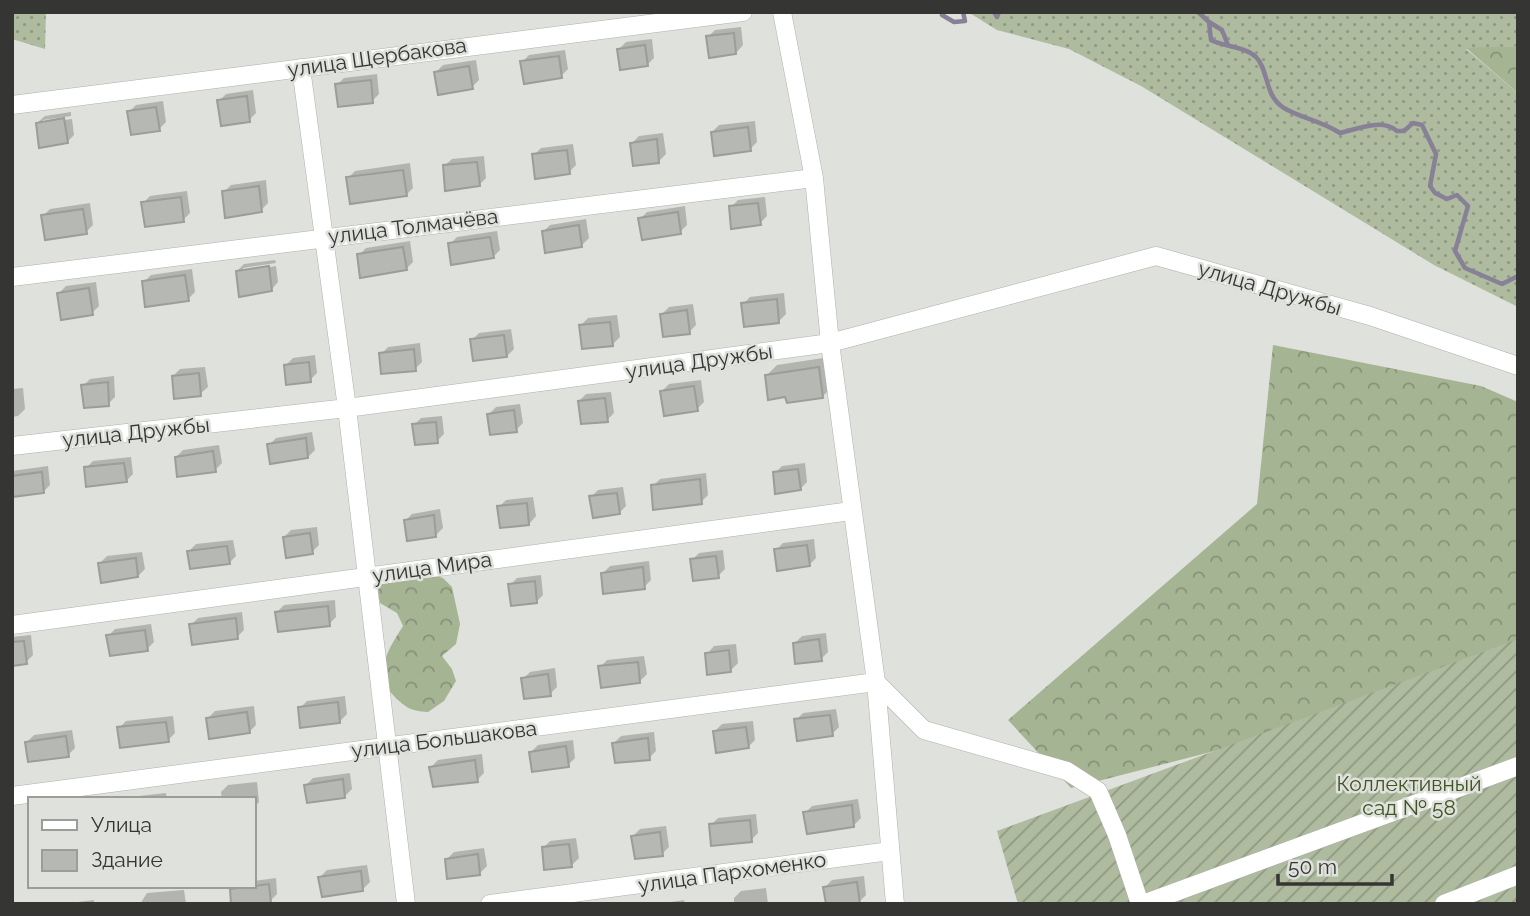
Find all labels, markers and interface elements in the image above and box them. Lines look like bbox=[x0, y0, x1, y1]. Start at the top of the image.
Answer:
street label: улица Щербакова bbox=[286, 32, 468, 82]
street label: улица Толмачёва bbox=[327, 203, 499, 249]
street label: улица Дружбы bbox=[1195, 256, 1345, 320]
street label: улица Дружбы bbox=[624, 338, 774, 384]
street label: улица Дружбы bbox=[61, 412, 211, 452]
street label: улица Мира bbox=[371, 546, 493, 588]
street label: улица Большакова bbox=[350, 715, 538, 763]
park label: Коллективный сад № 58 bbox=[1337, 771, 1482, 820]
legend bbox=[28, 797, 256, 888]
text: Улица bbox=[91, 812, 152, 837]
scale bar bbox=[1278, 842, 1392, 886]
street label: улица Пархоменко bbox=[636, 846, 828, 898]
text: Здание bbox=[91, 847, 163, 872]
text: 50 m bbox=[1288, 854, 1337, 879]

